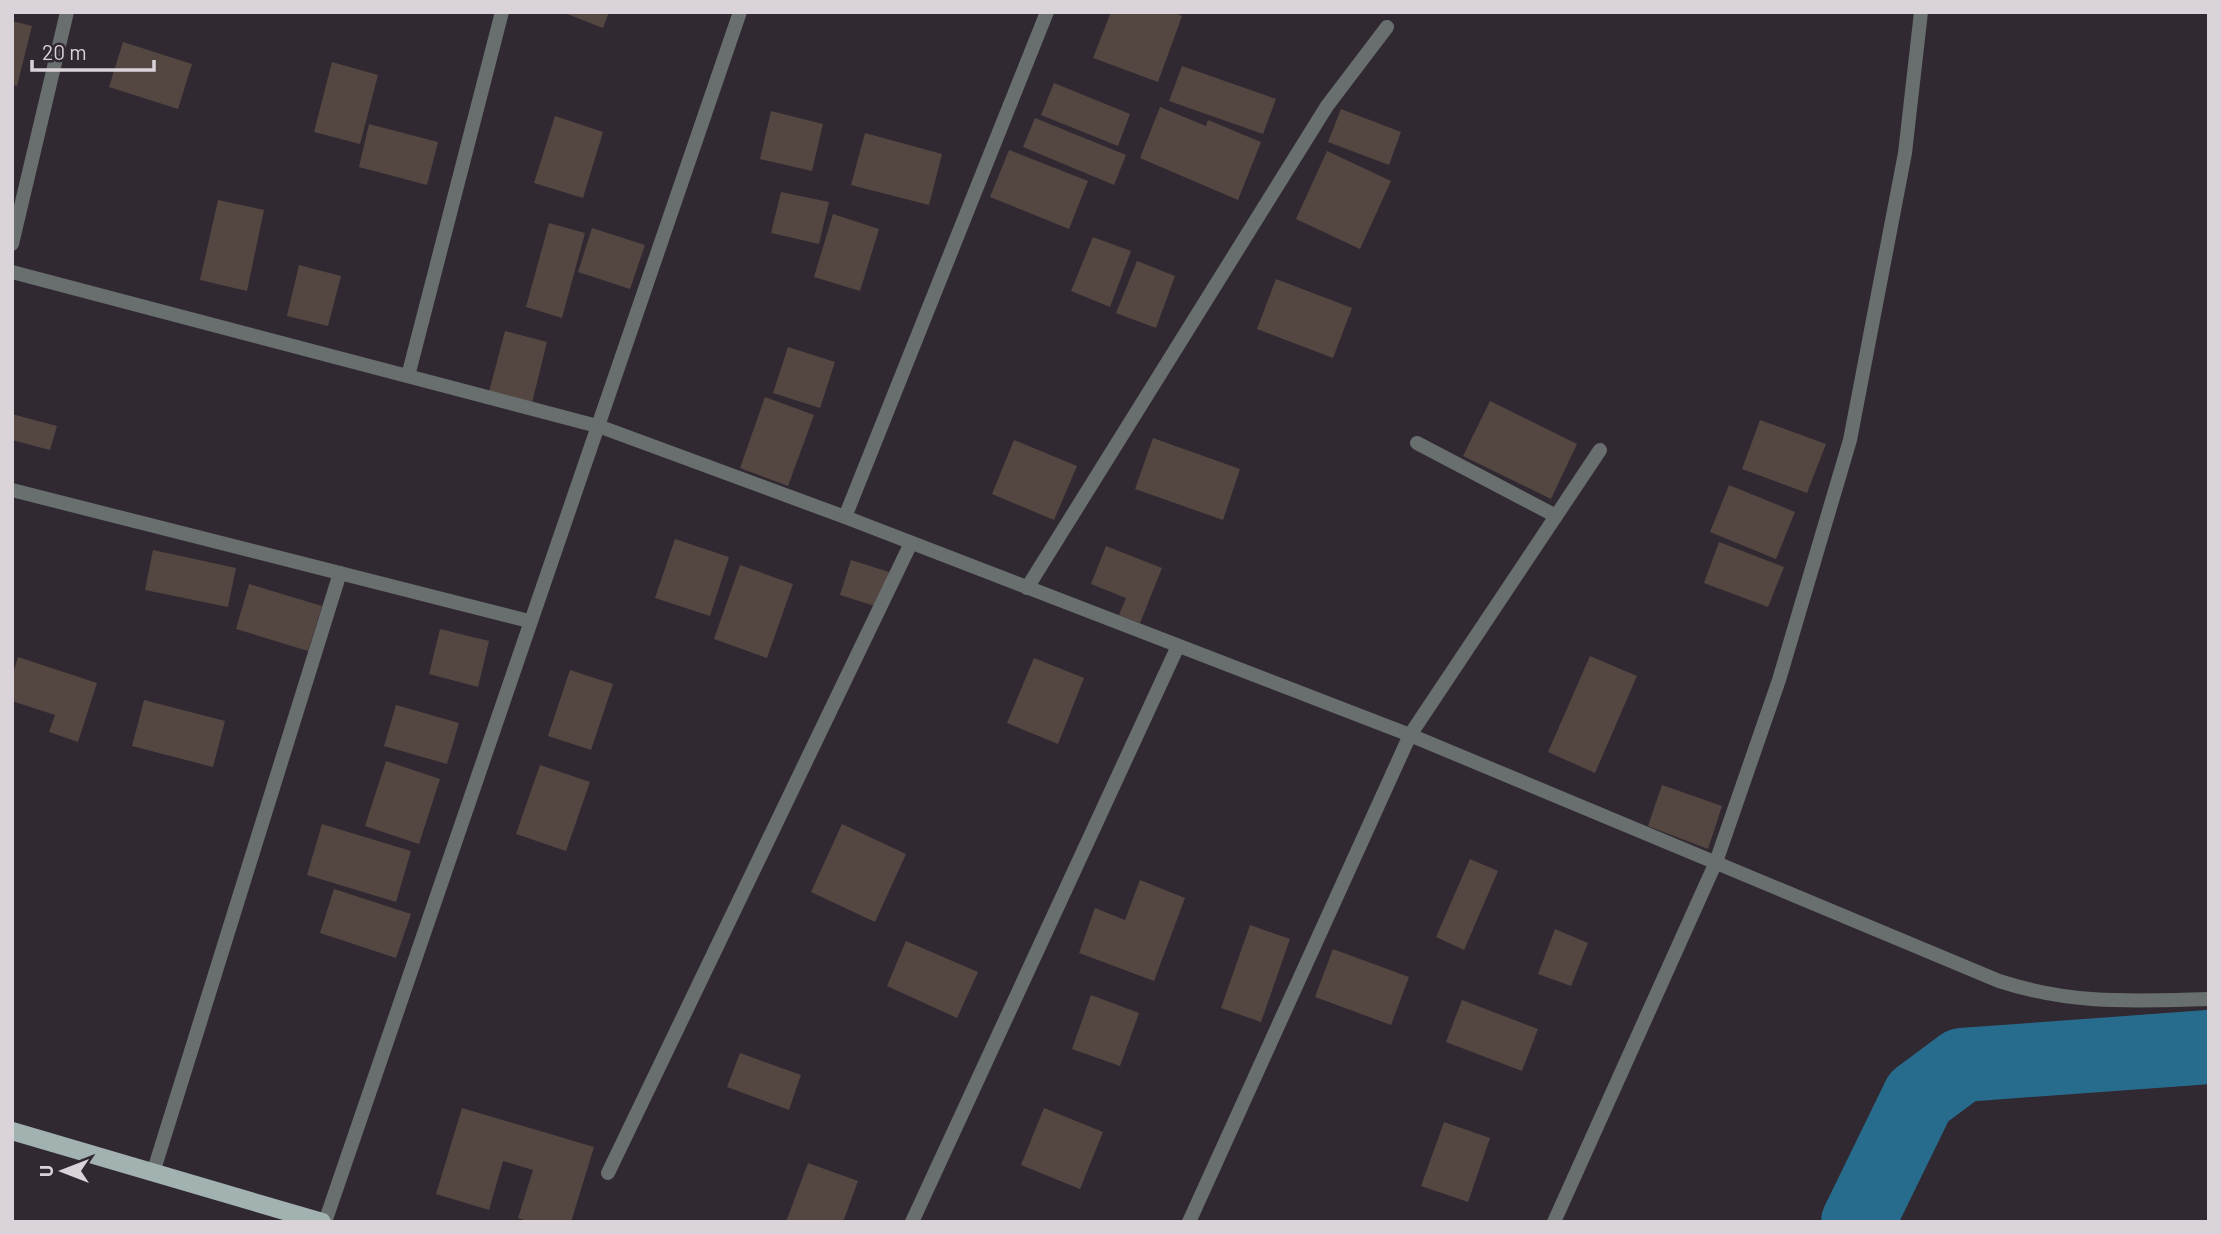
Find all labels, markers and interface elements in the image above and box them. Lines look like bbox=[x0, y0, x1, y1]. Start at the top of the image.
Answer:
scale bar bbox=[32, 28, 154, 72]
text: 20 m bbox=[42, 39, 87, 64]
north arrow bbox=[28, 1136, 98, 1206]
text: U bbox=[34, 1165, 57, 1177]

